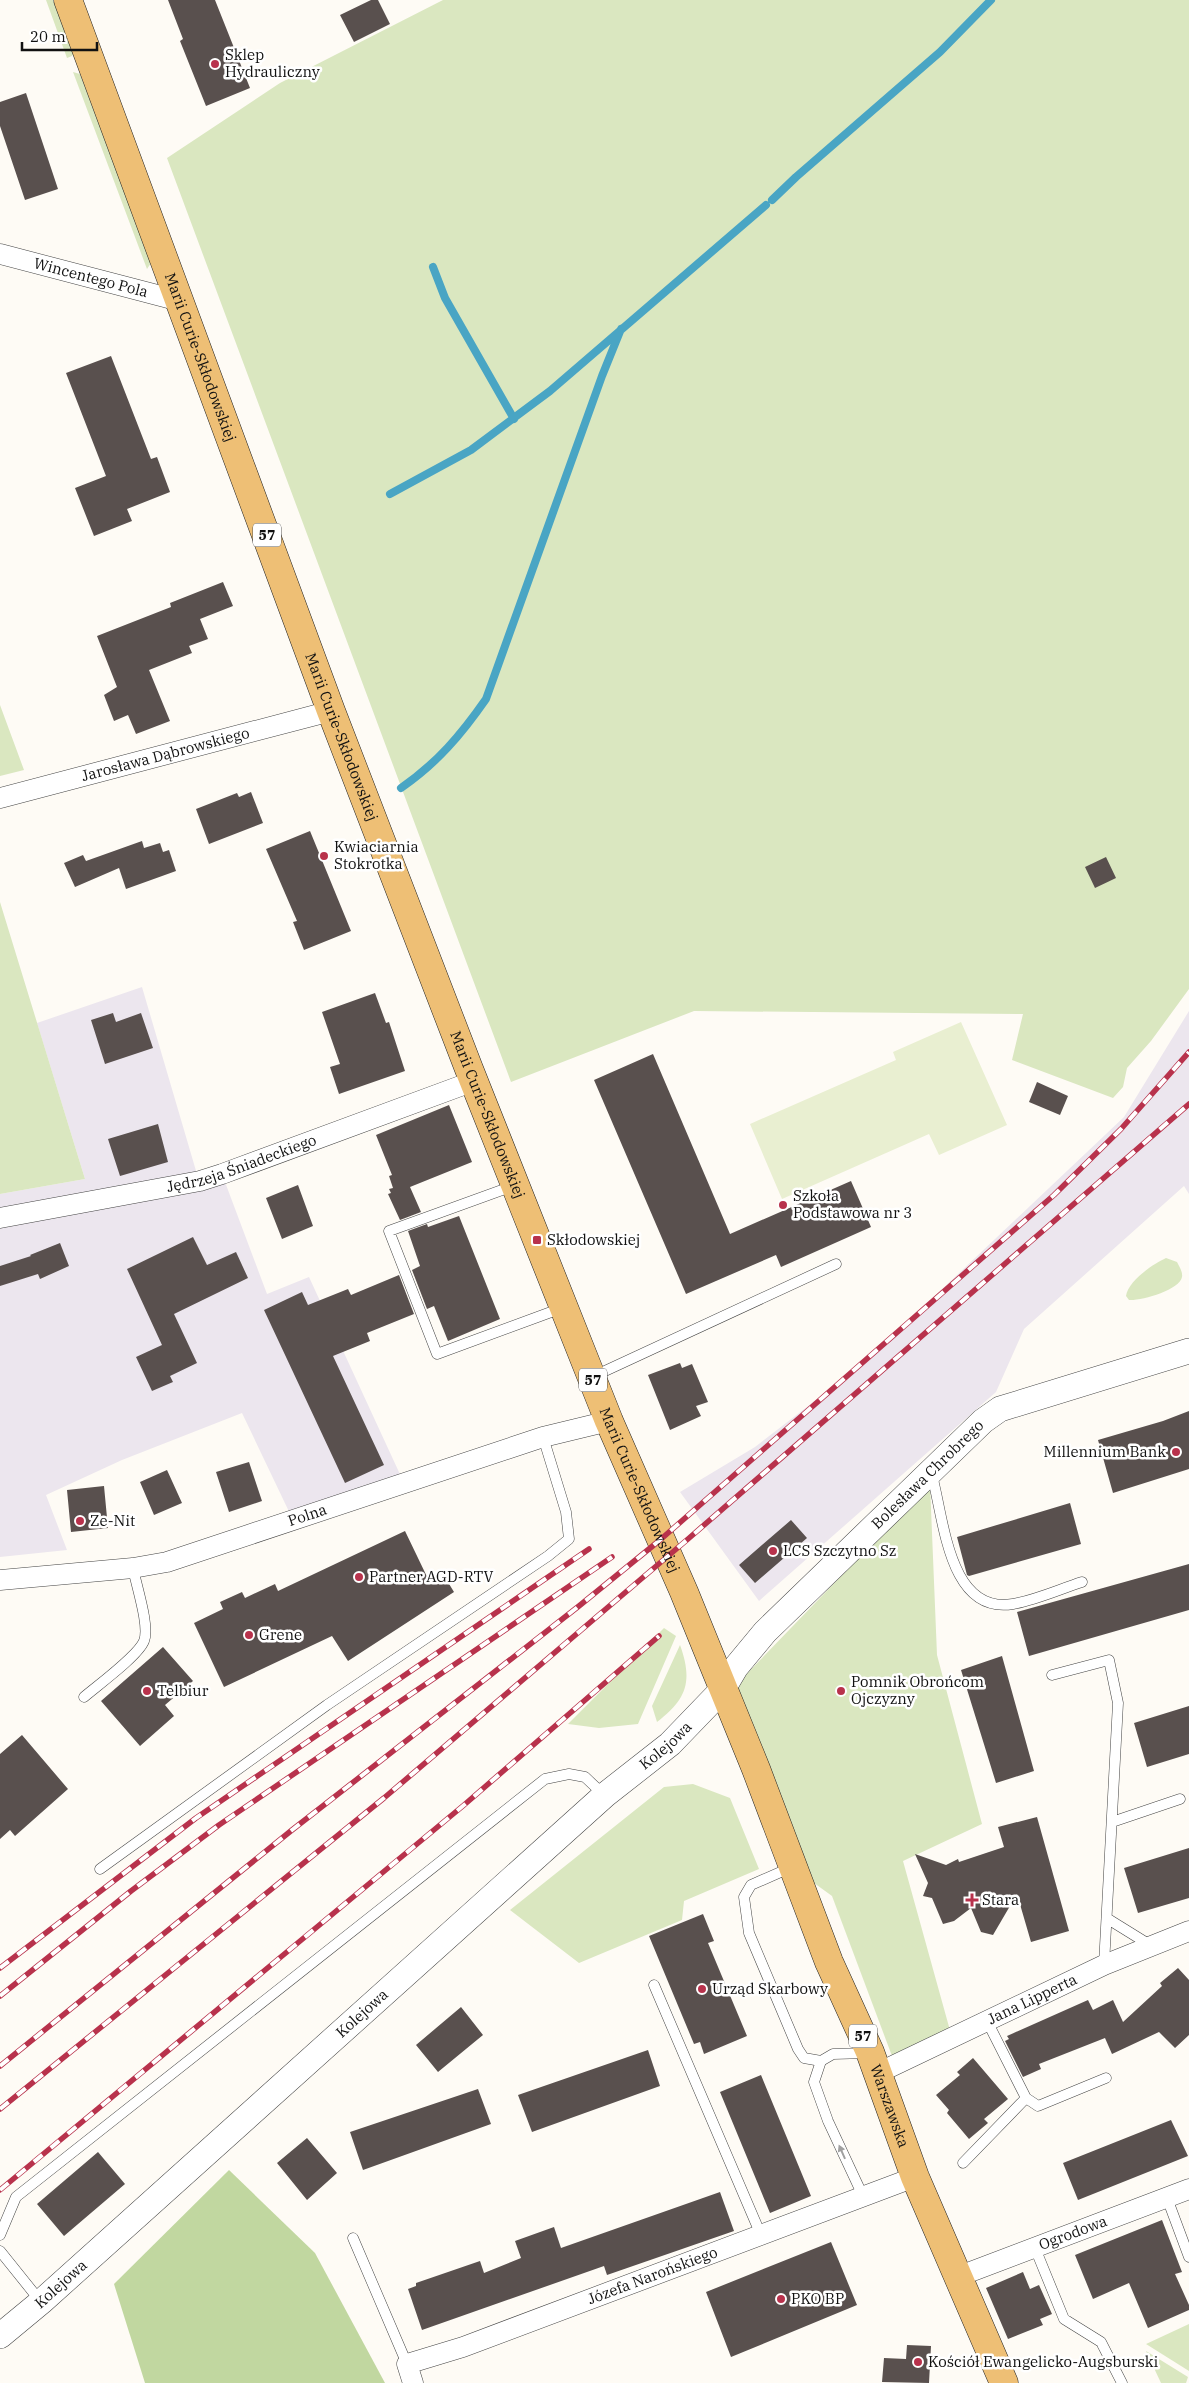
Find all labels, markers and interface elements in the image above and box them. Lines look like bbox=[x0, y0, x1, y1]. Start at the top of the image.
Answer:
scale bar bbox=[22, 20, 98, 52]
text: 20 m bbox=[30, 27, 66, 46]
place label: Sklep Hydrauliczny bbox=[225, 45, 320, 81]
marker: Sklep Hydrauliczny bbox=[209, 58, 221, 70]
street label: Wincentego Pola bbox=[32, 253, 150, 301]
street label: Marii Curie-Skłodowskiej bbox=[161, 270, 241, 444]
road number: 57 bbox=[253, 524, 281, 546]
street label: Marii Curie-Skłodowskiej bbox=[301, 650, 382, 824]
street label: Jarosława Dąbrowskiego bbox=[79, 723, 251, 785]
place label: Kwiaciarnia Stokrotka bbox=[334, 837, 419, 873]
marker: Kwiaciarnia Stokrotka bbox=[318, 850, 330, 862]
street label: Marii Curie-Skłodowskiej bbox=[446, 1028, 529, 1201]
street label: Jędrzeja Śniadeckiego bbox=[165, 1130, 319, 1196]
place label: Szkoła Podstawowa nr 3 bbox=[793, 1186, 912, 1222]
marker: Szkoła Podstawowa nr 3 bbox=[777, 1199, 789, 1211]
place label: Skłodowskiej bbox=[547, 1230, 640, 1249]
marker: Skłodowskiej bbox=[531, 1234, 543, 1246]
road number: 57 bbox=[579, 1368, 607, 1392]
street label: Marii Curie-Skłodowskiej bbox=[596, 1404, 684, 1575]
street label: Bolesława Chrobrego bbox=[867, 1416, 987, 1533]
place label: Millennium Bank bbox=[1044, 1442, 1166, 1461]
marker: Millennium Bank bbox=[1170, 1446, 1182, 1458]
street label: Polna bbox=[285, 1500, 329, 1530]
place label: Ze-Nit bbox=[90, 1511, 135, 1530]
marker: Ze-Nit bbox=[74, 1515, 86, 1527]
place label: LCS Szczytno Sz bbox=[783, 1541, 896, 1560]
marker: LCS Szczytno Sz bbox=[767, 1545, 779, 1557]
place label: Partner AGD-RTV bbox=[369, 1567, 493, 1586]
marker: Partner AGD-RTV bbox=[353, 1571, 365, 1583]
place label: Grene bbox=[259, 1625, 302, 1644]
marker: Grene bbox=[243, 1629, 255, 1641]
place label: Pomnik Obrońcom Ojczyzny bbox=[851, 1672, 984, 1708]
place label: Telbiur bbox=[157, 1681, 209, 1700]
marker: Telbiur bbox=[141, 1685, 153, 1697]
marker: Pomnik Obrońcom Ojczyzny bbox=[835, 1685, 847, 1697]
street label: Kolejowa bbox=[635, 1717, 696, 1773]
place label: Stara bbox=[982, 1890, 1019, 1909]
marker: Stara bbox=[966, 1894, 978, 1906]
street label: Jana Lipperta bbox=[984, 1969, 1080, 2028]
place label: Urząd Skarbowy bbox=[712, 1979, 828, 1998]
marker: Urząd Skarbowy bbox=[696, 1983, 708, 1995]
street label: Kolejowa bbox=[332, 1985, 392, 2041]
road number: 57 bbox=[849, 2024, 877, 2048]
street label: Warszawska bbox=[866, 2062, 914, 2150]
one-way arrow bbox=[838, 2145, 846, 2159]
street label: Ogrodowa bbox=[1036, 2211, 1110, 2254]
street label: Józefa Narońskiego bbox=[585, 2242, 720, 2308]
street label: Kolejowa bbox=[31, 2255, 91, 2312]
place label: PKO BP bbox=[791, 2289, 844, 2308]
marker: PKO BP bbox=[775, 2293, 787, 2305]
place label: Kościół Ewangelicko-Augsburski bbox=[928, 2352, 1159, 2371]
marker: Kościół Ewangelicko-Augsburski bbox=[912, 2356, 924, 2368]

